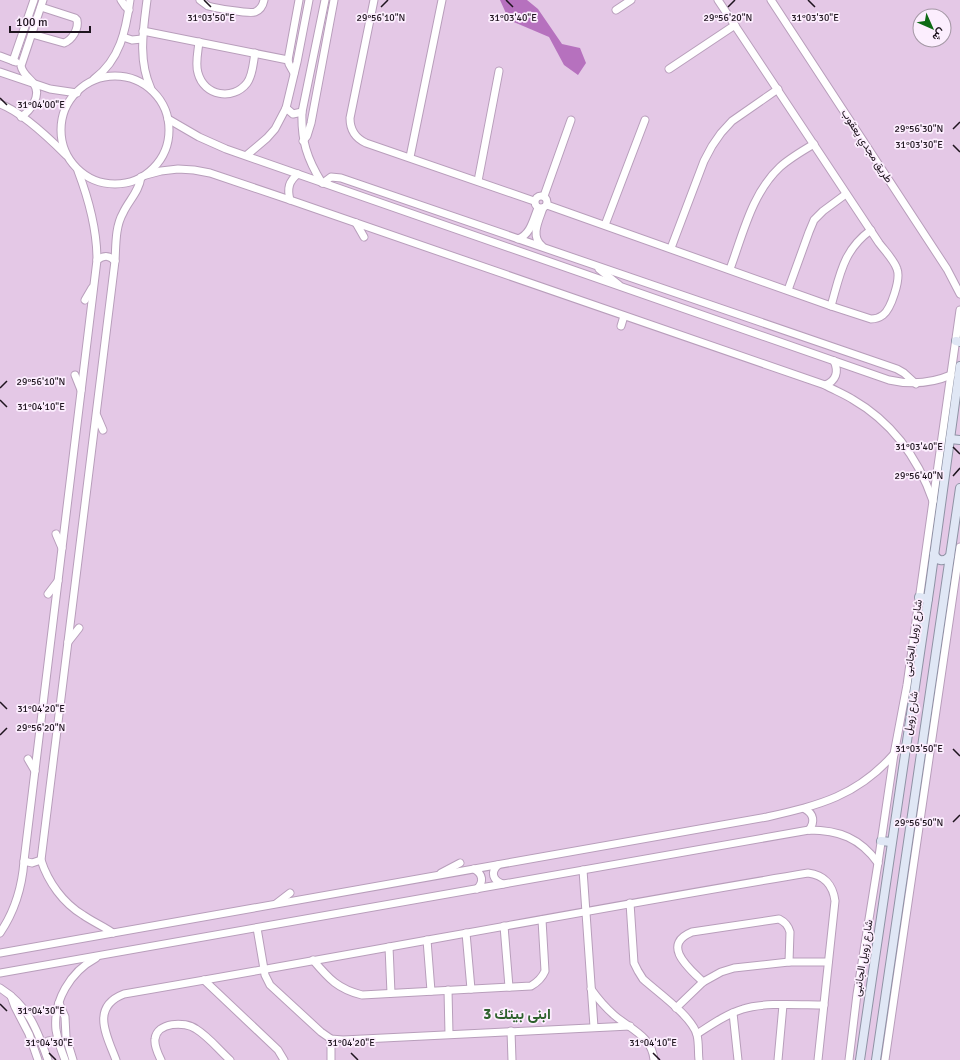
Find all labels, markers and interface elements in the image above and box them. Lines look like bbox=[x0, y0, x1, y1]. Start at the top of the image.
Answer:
scale bar bbox=[10, 8, 90, 34]
north arrow bbox=[912, 8, 952, 48]
text: 31°03'50"E bbox=[187, 12, 235, 24]
text: 29°56'10"N bbox=[357, 12, 405, 24]
text: 31°03'40"E bbox=[489, 12, 537, 24]
text: 29°56'20"N bbox=[704, 12, 752, 24]
text: 31°03'30"E bbox=[791, 12, 839, 24]
text: 100 m bbox=[16, 15, 48, 30]
text: ش bbox=[929, 25, 948, 44]
text: 31°04'00"E bbox=[17, 99, 65, 111]
street label: طريق مجدي يعقوب bbox=[836, 107, 896, 187]
text: 29°56'30"N bbox=[895, 123, 943, 135]
text: 31°03'30"E bbox=[895, 139, 943, 151]
text: 29°56'10"N bbox=[17, 376, 65, 388]
text: 31°04'10"E bbox=[17, 401, 65, 413]
text: 31°03'40"E bbox=[895, 441, 943, 453]
text: 29°56'40"N bbox=[895, 470, 943, 482]
street label: شارع زويل الجانبى bbox=[901, 598, 926, 678]
street label: شارع زويل bbox=[901, 690, 922, 736]
text: 31°04'20"E bbox=[17, 703, 65, 715]
text: 29°56'20"N bbox=[17, 722, 65, 734]
text: 31°03'50"E bbox=[895, 743, 943, 755]
text: 29°56'50"N bbox=[895, 817, 943, 829]
street label: شارع زويل الجانبى bbox=[850, 918, 877, 998]
text: 31°04'30"E bbox=[17, 1005, 65, 1017]
district label: ابنى بيتك 3 bbox=[483, 1005, 551, 1023]
text: 31°04'30"E bbox=[25, 1037, 73, 1049]
text: 31°04'20"E bbox=[327, 1037, 375, 1049]
text: 31°04'10"E bbox=[629, 1037, 677, 1049]

